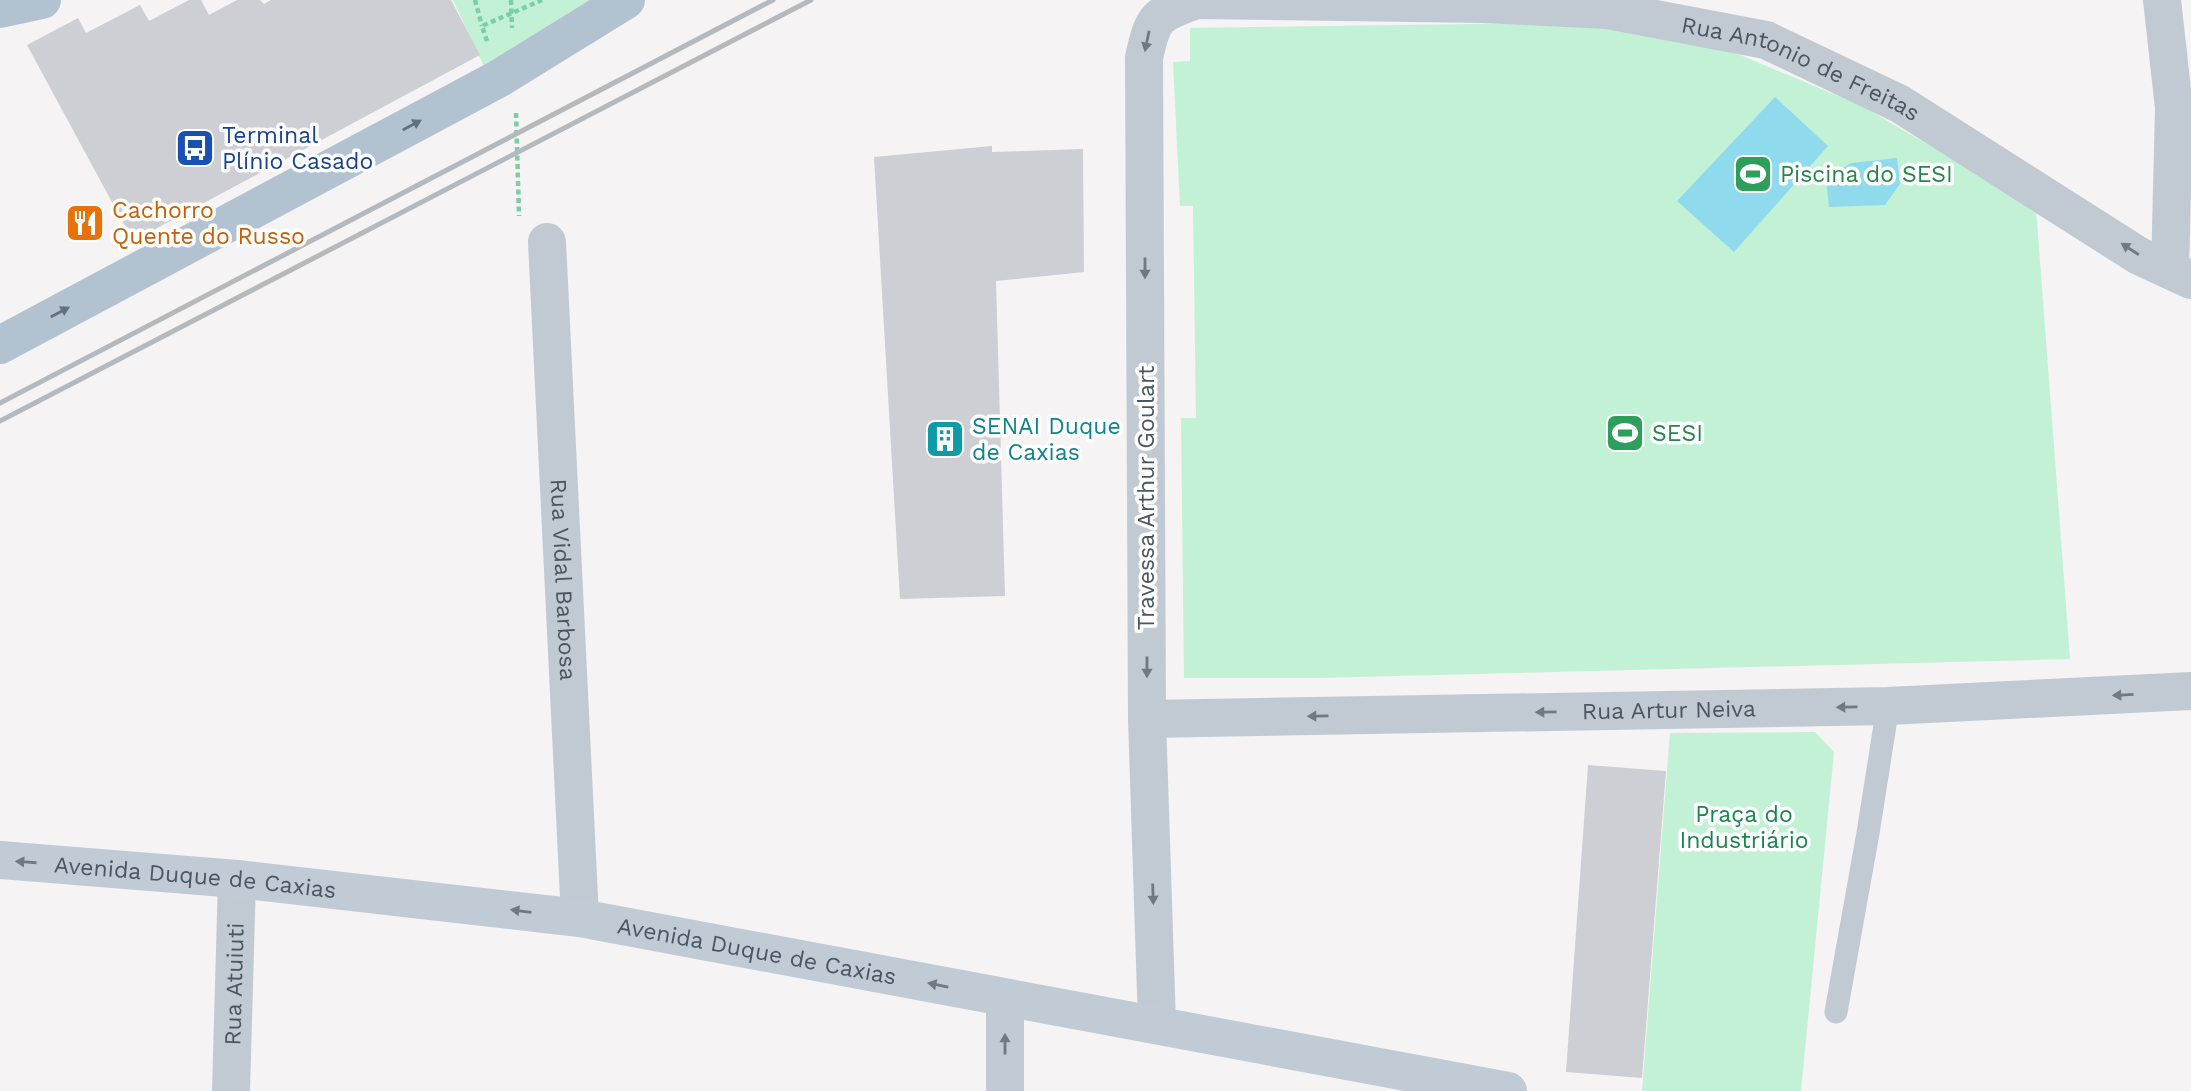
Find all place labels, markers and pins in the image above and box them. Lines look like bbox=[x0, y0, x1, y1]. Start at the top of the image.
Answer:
place label: Terminal Plínio Casado bbox=[222, 122, 373, 175]
bus stop icon: Terminal Plínio Casado bbox=[174, 127, 216, 169]
sports icon: Piscina do SESI bbox=[1732, 153, 1774, 195]
place label: Piscina do SESI bbox=[1780, 161, 1953, 188]
place label: Cachorro Quente do Russo bbox=[112, 197, 305, 250]
restaurant icon: Cachorro Quente do Russo bbox=[64, 202, 106, 244]
sports icon: SESI bbox=[1604, 412, 1646, 454]
place label: SENAI Duque de Caxias bbox=[972, 413, 1121, 466]
building icon: SENAI Duque de Caxias bbox=[924, 418, 966, 460]
place label: SESI bbox=[1652, 420, 1703, 447]

